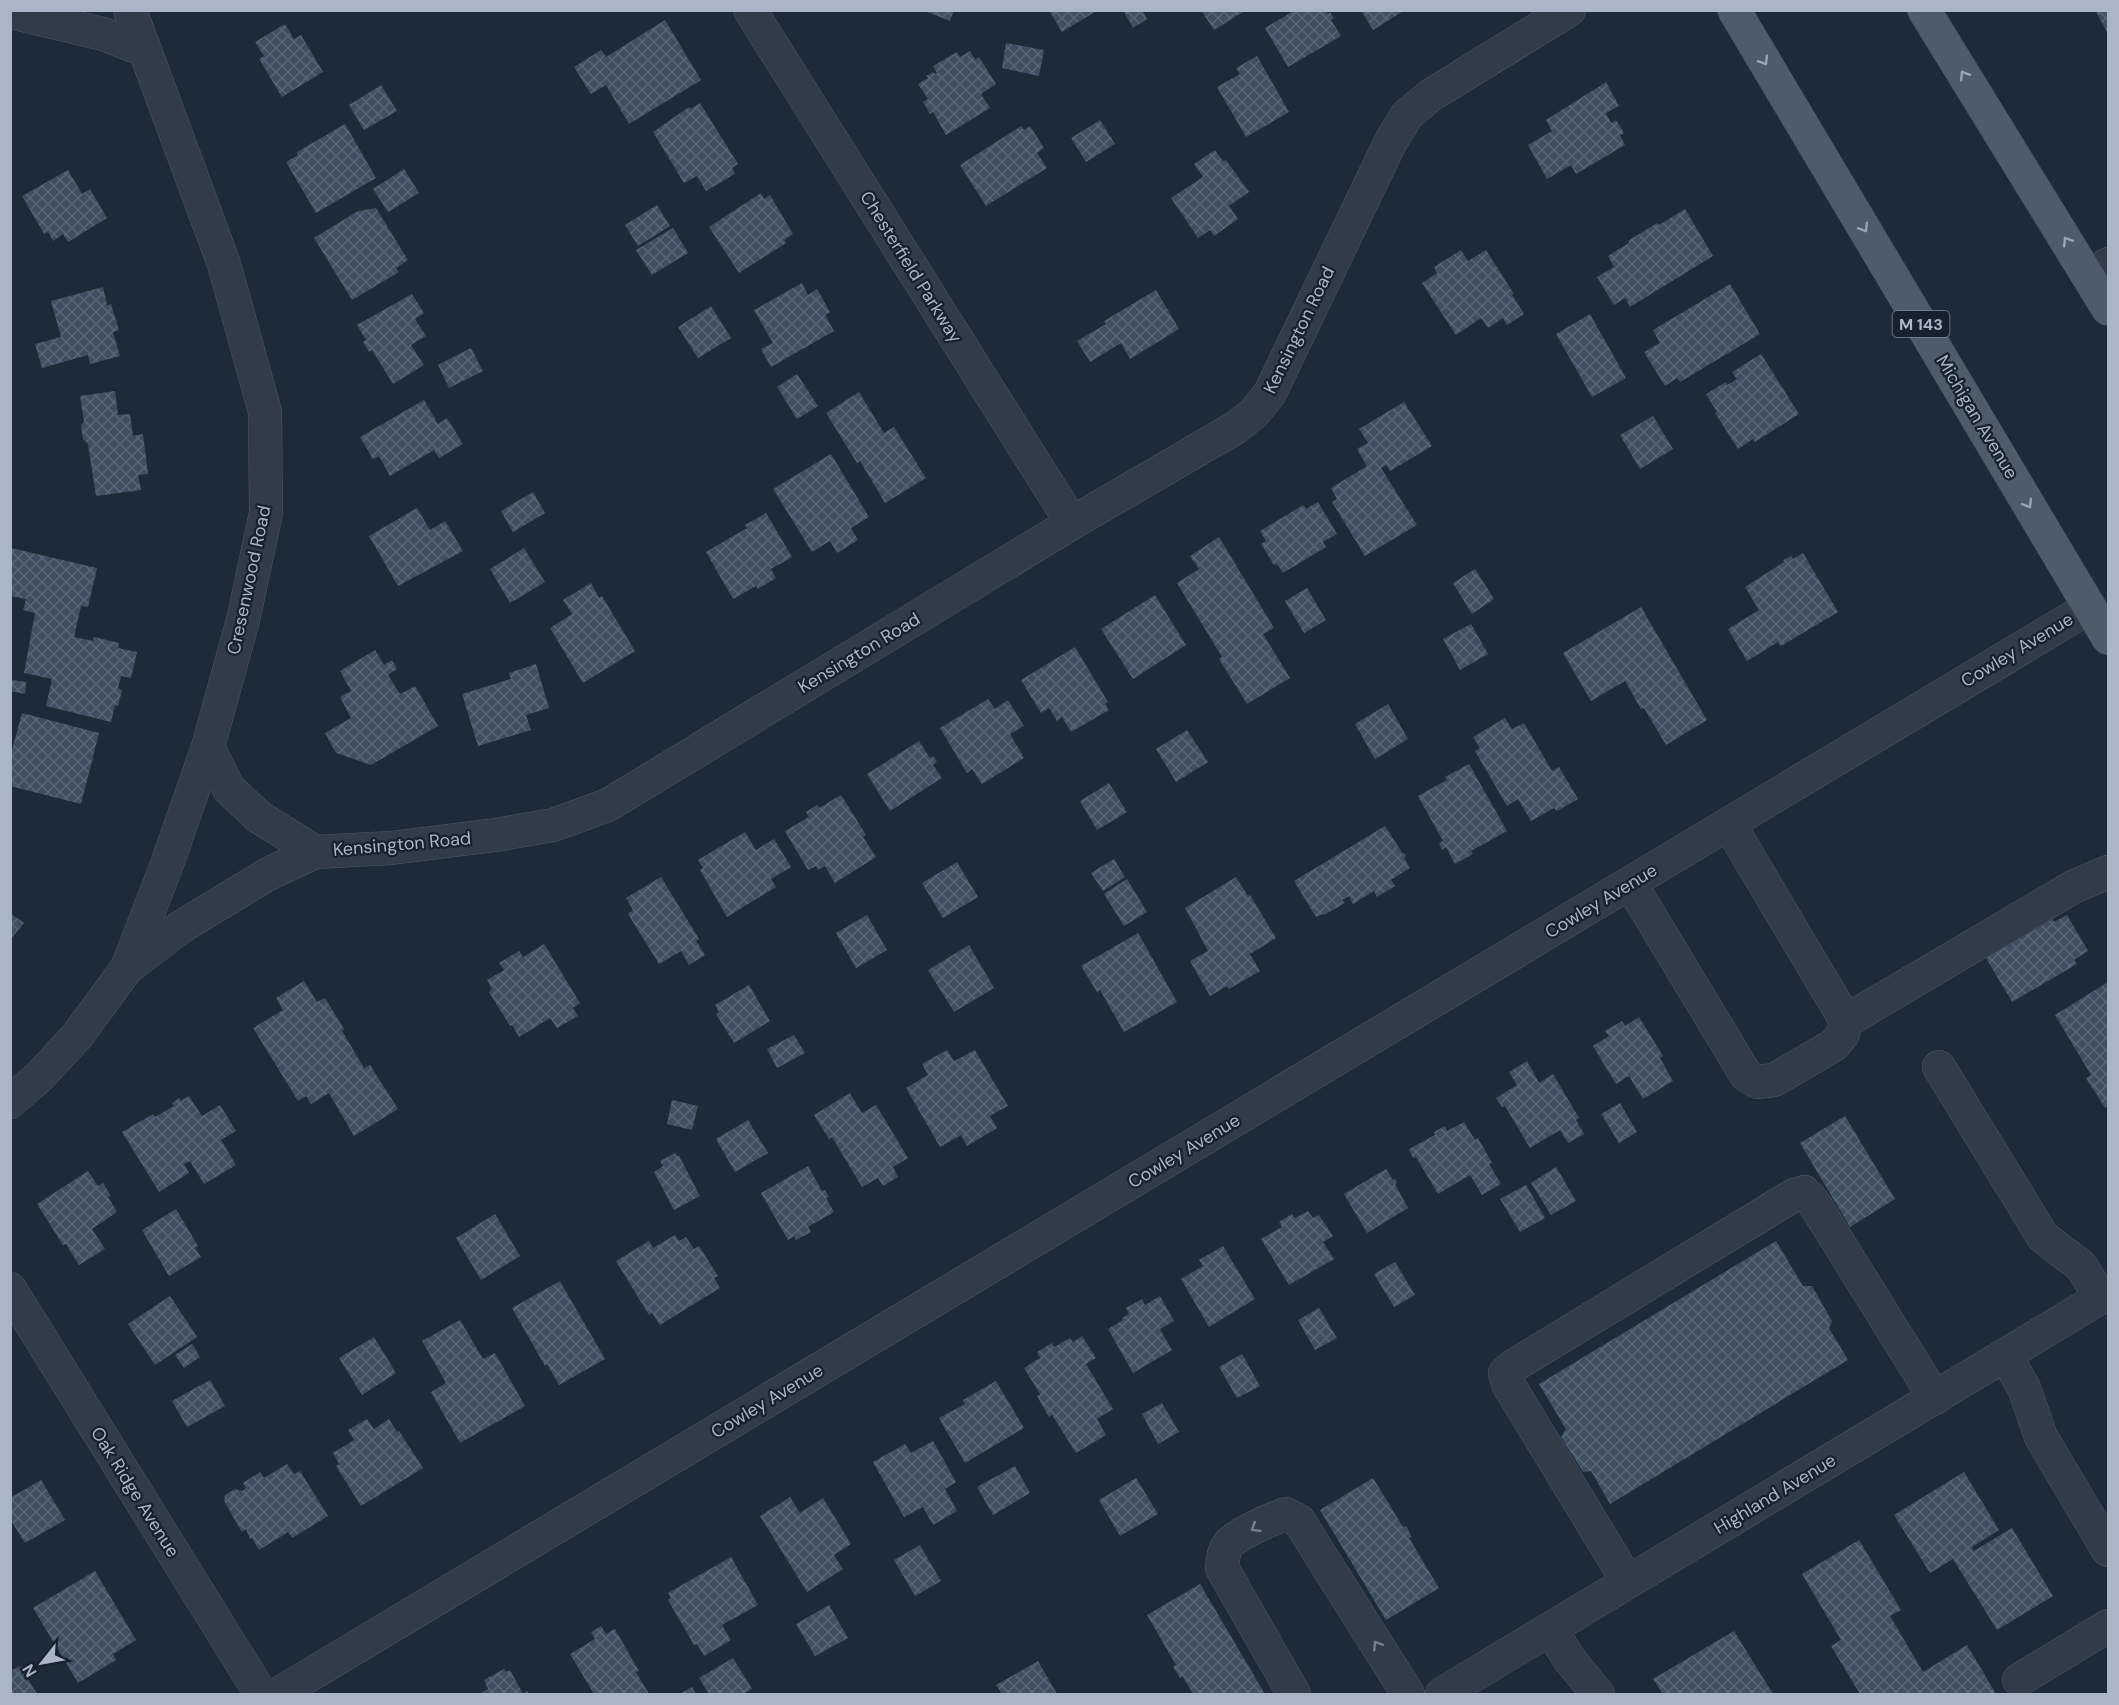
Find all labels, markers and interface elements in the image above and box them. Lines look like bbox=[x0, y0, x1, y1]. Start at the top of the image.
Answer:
one-way arrow bbox=[1756, 55, 1768, 65]
one-way arrow bbox=[1960, 71, 1972, 81]
street label: Chesterfield Parkway bbox=[855, 187, 967, 347]
one-way arrow bbox=[1856, 222, 1868, 232]
one-way arrow bbox=[2063, 237, 2075, 247]
street label: Kensington Road bbox=[1258, 262, 1340, 398]
road number: M 143 bbox=[1892, 311, 1950, 337]
street label: Michigan Avenue bbox=[1931, 351, 2023, 483]
one-way arrow bbox=[2021, 498, 2033, 508]
street label: Cresenwood Road bbox=[221, 503, 277, 657]
street label: Kensington Road bbox=[793, 607, 925, 699]
street label: Cowley Avenue bbox=[1956, 607, 2078, 693]
street label: Kensington Road bbox=[332, 826, 472, 862]
street label: Cowley Avenue bbox=[1540, 858, 1662, 944]
street label: Cowley Avenue bbox=[1123, 1108, 1245, 1194]
street label: Cowley Avenue bbox=[706, 1358, 828, 1444]
street label: Oak Ridge Avenue bbox=[85, 1422, 185, 1562]
street label: Highland Avenue bbox=[1710, 1448, 1840, 1540]
one-way arrow bbox=[1251, 1520, 1261, 1532]
north arrow bbox=[12, 1633, 72, 1693]
one-way arrow bbox=[1374, 1640, 1385, 1651]
text: N bbox=[18, 1660, 42, 1681]

